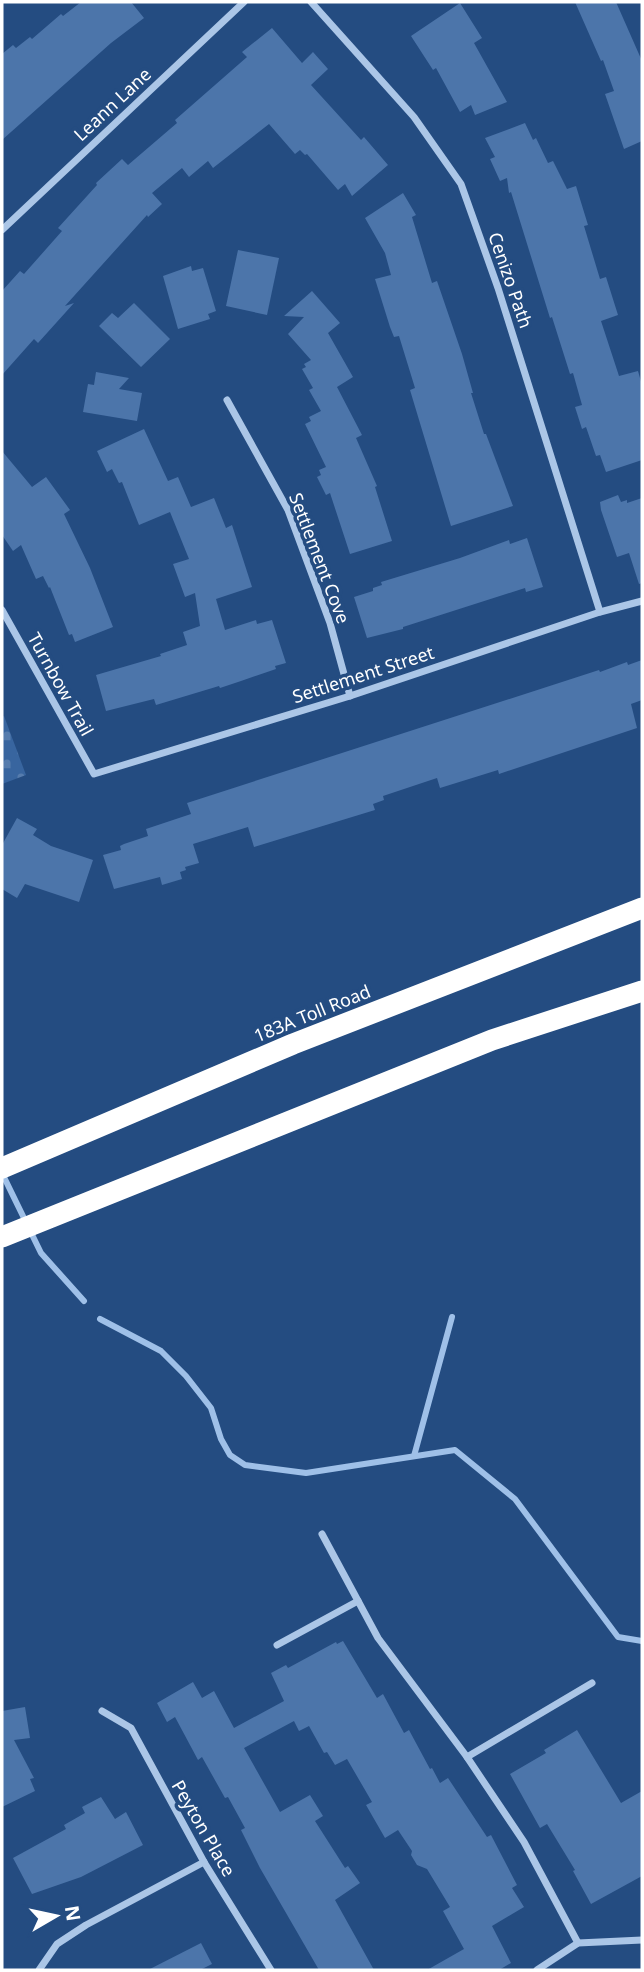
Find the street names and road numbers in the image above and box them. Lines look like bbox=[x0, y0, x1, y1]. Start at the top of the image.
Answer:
street label: Leann Lane bbox=[68, 62, 156, 146]
street label: Cenizo Path bbox=[483, 229, 539, 331]
street label: Settlement Cove bbox=[284, 489, 356, 627]
street label: Turnbow Trail bbox=[23, 628, 99, 740]
street label: Settlement Street bbox=[289, 640, 437, 708]
street label: 183A Toll Road bbox=[250, 979, 374, 1047]
street label: Peyton Place bbox=[167, 1775, 241, 1881]

